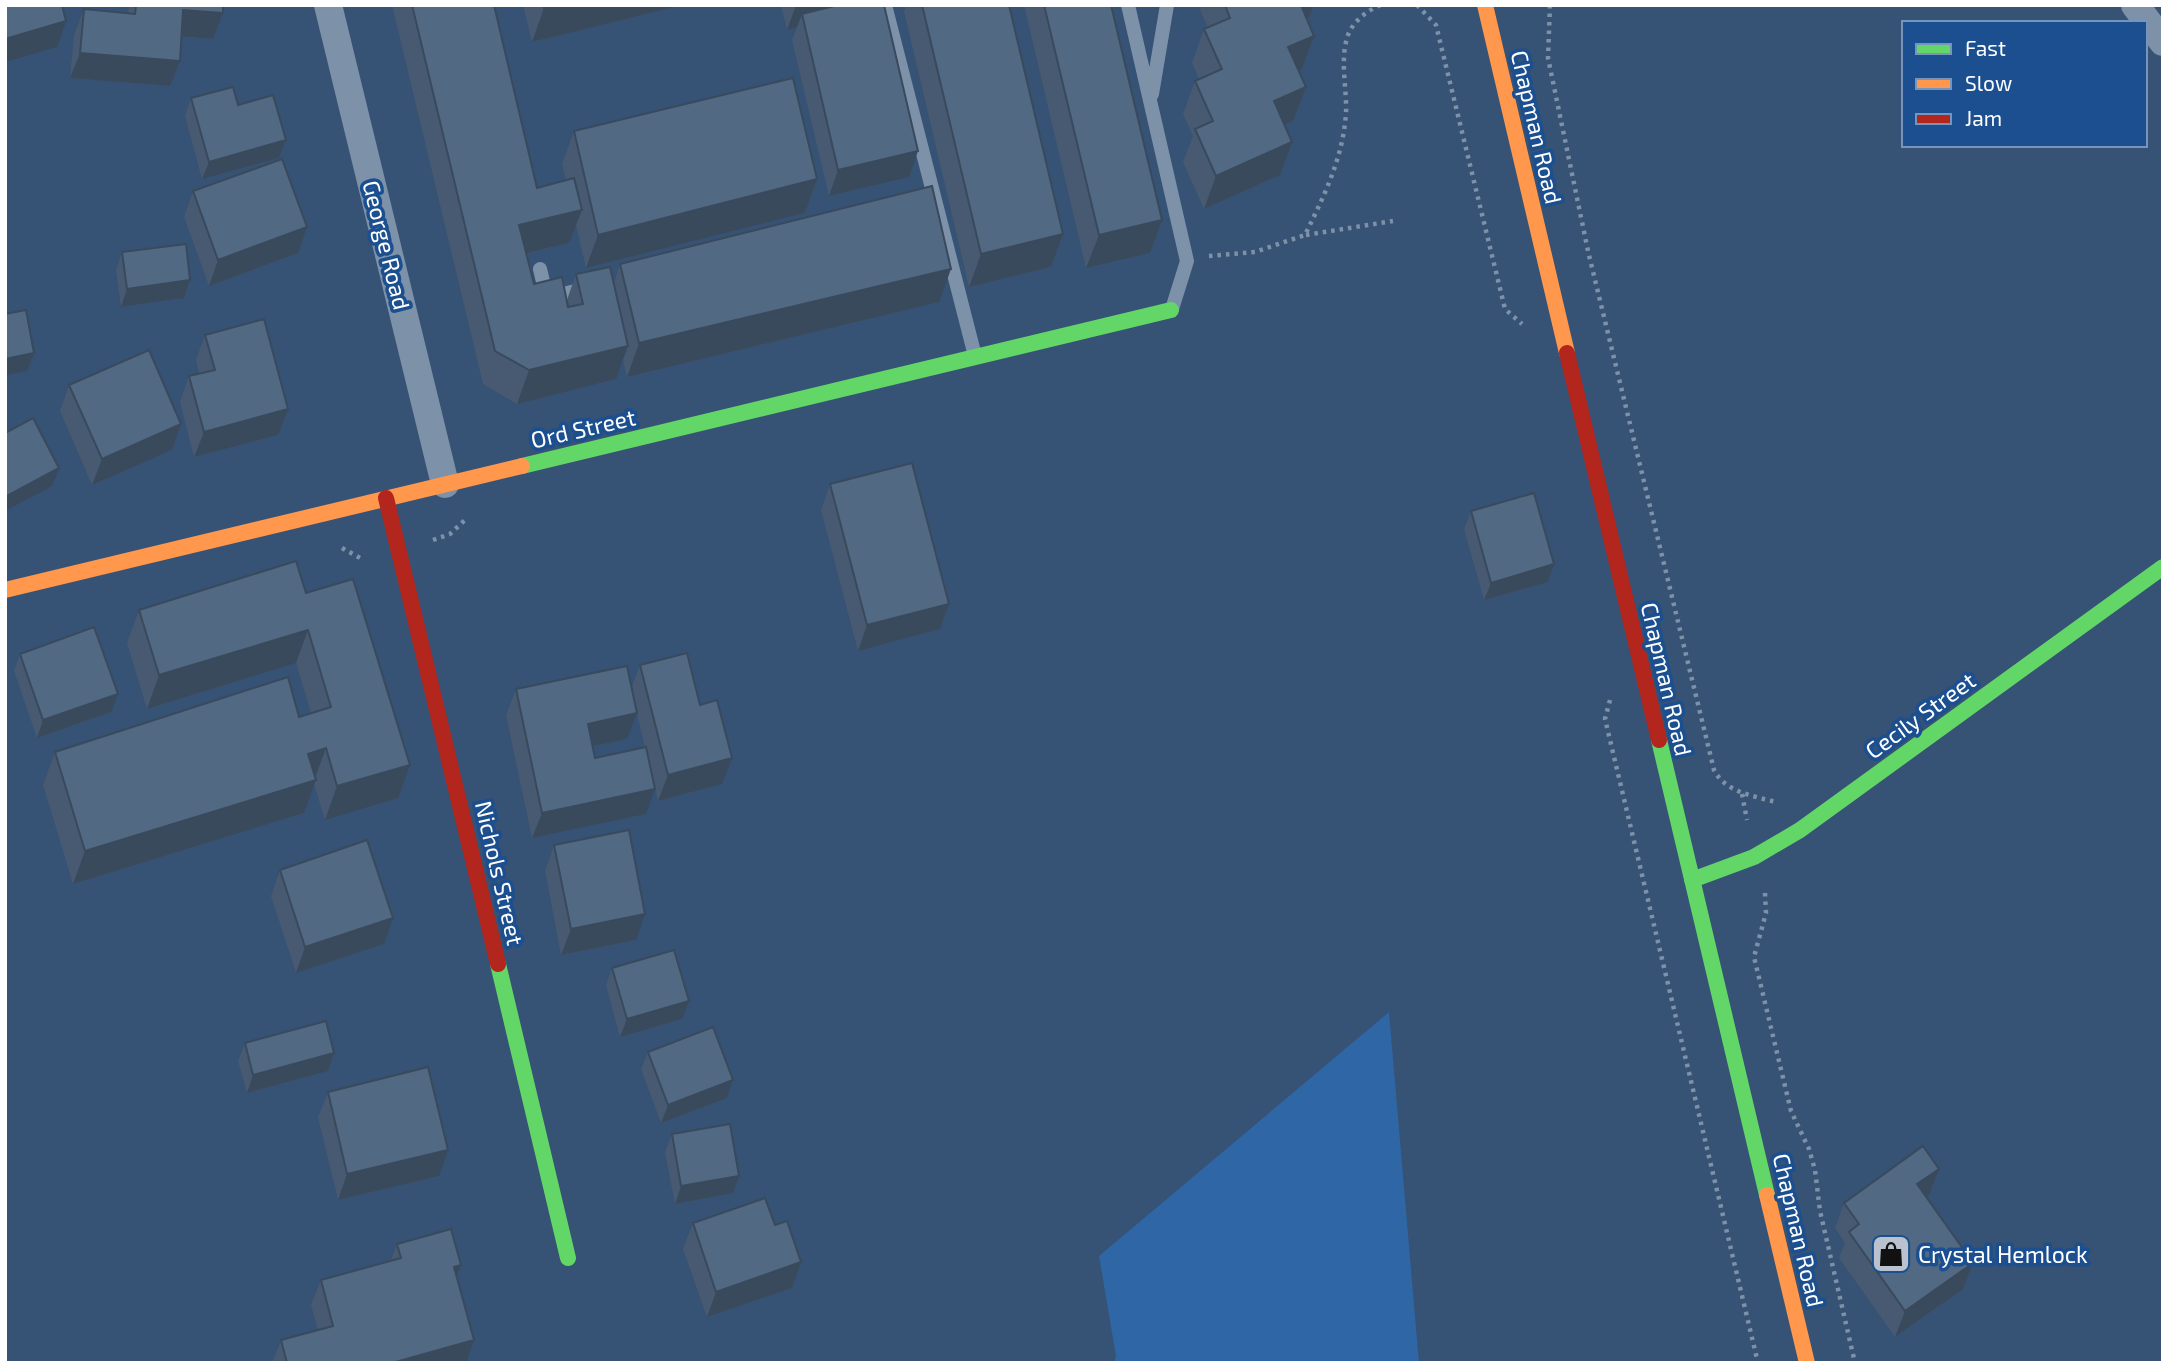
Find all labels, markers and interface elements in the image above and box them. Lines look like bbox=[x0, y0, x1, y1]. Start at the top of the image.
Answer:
legend bbox=[1902, 21, 2147, 147]
text: Fast bbox=[1965, 35, 2006, 60]
street label: Chapman Road bbox=[1506, 48, 1568, 206]
text: Slow bbox=[1965, 70, 2012, 95]
text: Jam bbox=[1965, 105, 2002, 130]
street label: George Road bbox=[357, 177, 417, 313]
street label: Ord Street bbox=[528, 402, 638, 454]
street label: Chapman Road bbox=[1636, 600, 1698, 758]
street label: Cecily Street bbox=[1859, 665, 1981, 764]
street label: Nichols Street bbox=[470, 798, 530, 948]
street label: Chapman Road bbox=[1768, 1151, 1830, 1309]
shop icon: Crystal Hemlock bbox=[1870, 1233, 1912, 1275]
place label: Crystal Hemlock bbox=[1918, 1240, 2088, 1268]

